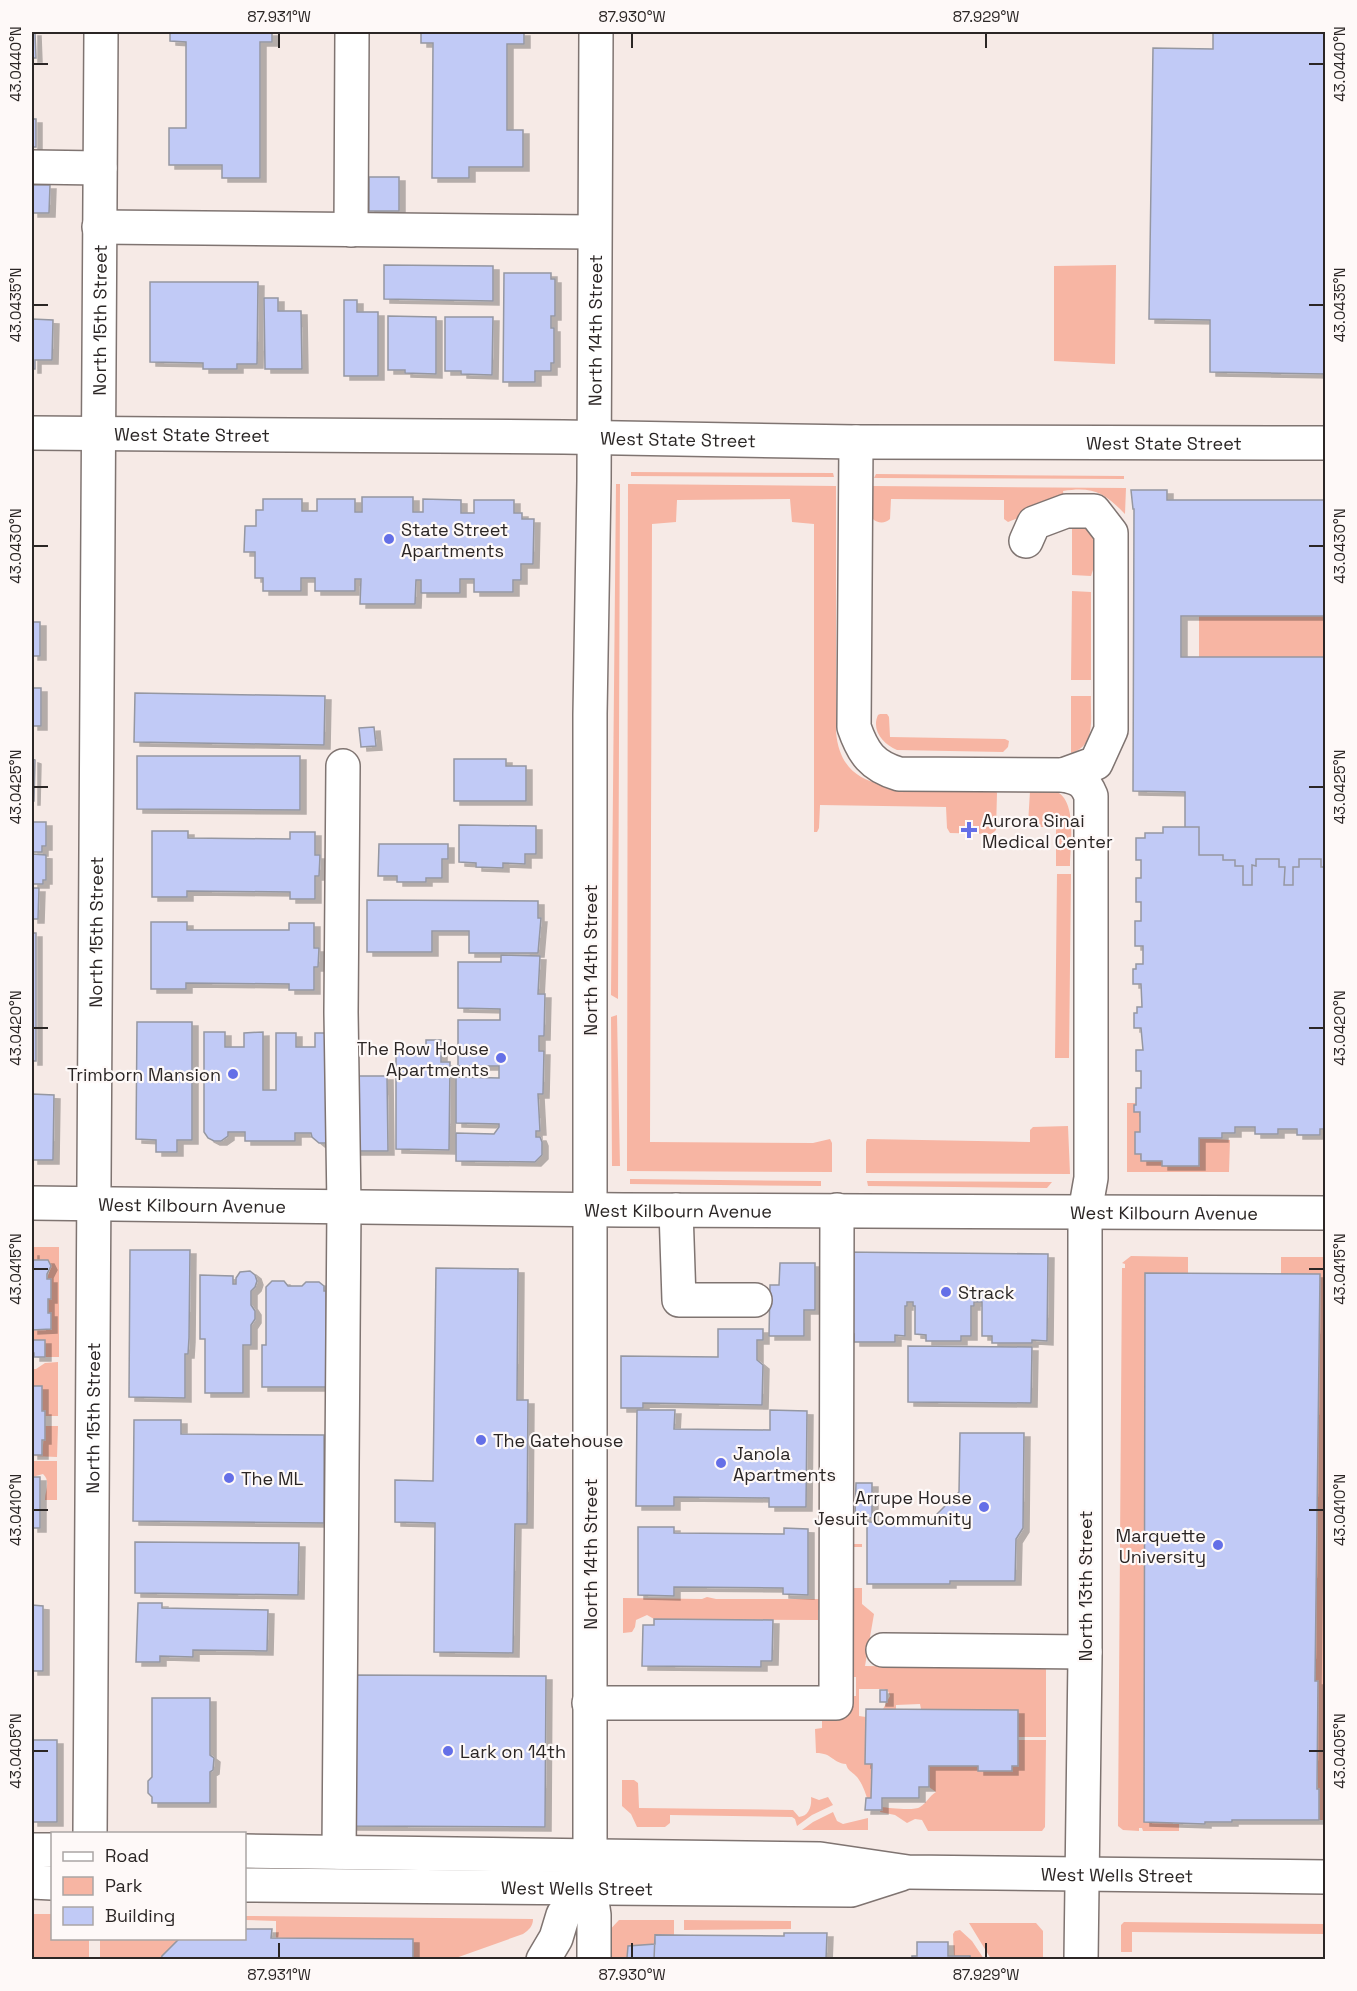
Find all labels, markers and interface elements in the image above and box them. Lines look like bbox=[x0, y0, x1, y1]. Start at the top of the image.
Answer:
text: 87.931°W bbox=[247, 7, 311, 26]
text: 87.930°W bbox=[598, 7, 666, 26]
text: 87.929°W bbox=[953, 7, 1019, 26]
text: 43.0440°N bbox=[6, 26, 25, 102]
text: 43.0440°N bbox=[1330, 26, 1349, 102]
street label: North 15th Street bbox=[87, 244, 111, 396]
street label: North 14th Street bbox=[583, 254, 607, 406]
text: 43.0435°N bbox=[6, 268, 25, 342]
text: 43.0435°N bbox=[1330, 268, 1349, 342]
street label: West State Street bbox=[114, 422, 270, 446]
street label: West State Street bbox=[600, 426, 756, 452]
street label: West State Street bbox=[1086, 431, 1242, 454]
text: 43.0430°N bbox=[6, 508, 25, 584]
text: 43.0430°N bbox=[1330, 508, 1349, 584]
place label: State Street Apartments bbox=[401, 518, 508, 562]
marker: State Street Apartments bbox=[382, 532, 396, 546]
text: 43.0425°N bbox=[6, 750, 25, 824]
text: 43.0425°N bbox=[1330, 750, 1349, 824]
place label: Aurora Sinai Medical Center bbox=[982, 809, 1113, 853]
marker: Aurora Sinai Medical Center bbox=[960, 821, 978, 839]
street label: North 15th Street bbox=[84, 856, 107, 1008]
street label: North 14th Street bbox=[579, 884, 602, 1036]
text: 43.0420°N bbox=[6, 990, 25, 1066]
text: 43.0420°N bbox=[1330, 990, 1349, 1066]
place label: The Row House Apartments bbox=[357, 1037, 489, 1081]
marker: The Row House Apartments bbox=[494, 1051, 508, 1065]
place label: Trimborn Mansion bbox=[67, 1063, 221, 1086]
marker: Trimborn Mansion bbox=[226, 1067, 240, 1081]
street label: West Kilbourn Avenue bbox=[98, 1192, 286, 1218]
street label: West Kilbourn Avenue bbox=[584, 1198, 772, 1222]
street label: West Kilbourn Avenue bbox=[1070, 1200, 1258, 1224]
text: 43.0415°N bbox=[6, 1233, 25, 1305]
text: 43.0415°N bbox=[1330, 1233, 1349, 1305]
place label: Strack bbox=[958, 1281, 1015, 1304]
marker: Strack bbox=[939, 1285, 953, 1299]
street label: North 15th Street bbox=[81, 1342, 105, 1494]
place label: The Gatehouse bbox=[493, 1429, 624, 1452]
marker: The Gatehouse bbox=[474, 1433, 488, 1447]
place label: Janola Apartments bbox=[733, 1442, 836, 1486]
marker: Janola Apartments bbox=[714, 1456, 728, 1470]
place label: The ML bbox=[241, 1467, 303, 1490]
marker: The ML bbox=[222, 1471, 236, 1485]
text: 43.0410°N bbox=[6, 1474, 25, 1546]
text: 43.0410°N bbox=[1330, 1474, 1349, 1546]
street label: North 14th Street bbox=[579, 1478, 602, 1630]
place label: Arrupe House Jesuit Community bbox=[814, 1486, 972, 1530]
marker: Arrupe House Jesuit Community bbox=[977, 1500, 991, 1514]
street label: North 13th Street bbox=[1074, 1510, 1097, 1662]
place label: Marquette University bbox=[1116, 1524, 1206, 1568]
marker: Marquette University bbox=[1211, 1538, 1225, 1552]
text: 43.0405°N bbox=[6, 1713, 25, 1789]
text: 43.0405°N bbox=[1330, 1713, 1349, 1789]
place label: Lark on 14th bbox=[460, 1740, 566, 1763]
marker: Lark on 14th bbox=[441, 1744, 455, 1758]
legend bbox=[51, 1832, 246, 1940]
text: Road bbox=[105, 1844, 149, 1867]
street label: West Wells Street bbox=[1041, 1862, 1193, 1887]
text: Park bbox=[105, 1874, 143, 1897]
street label: West Wells Street bbox=[501, 1876, 653, 1900]
text: Building bbox=[105, 1904, 175, 1927]
text: 87.931°W bbox=[247, 1965, 311, 1984]
text: 87.930°W bbox=[598, 1965, 666, 1984]
text: 87.929°W bbox=[953, 1965, 1019, 1984]

